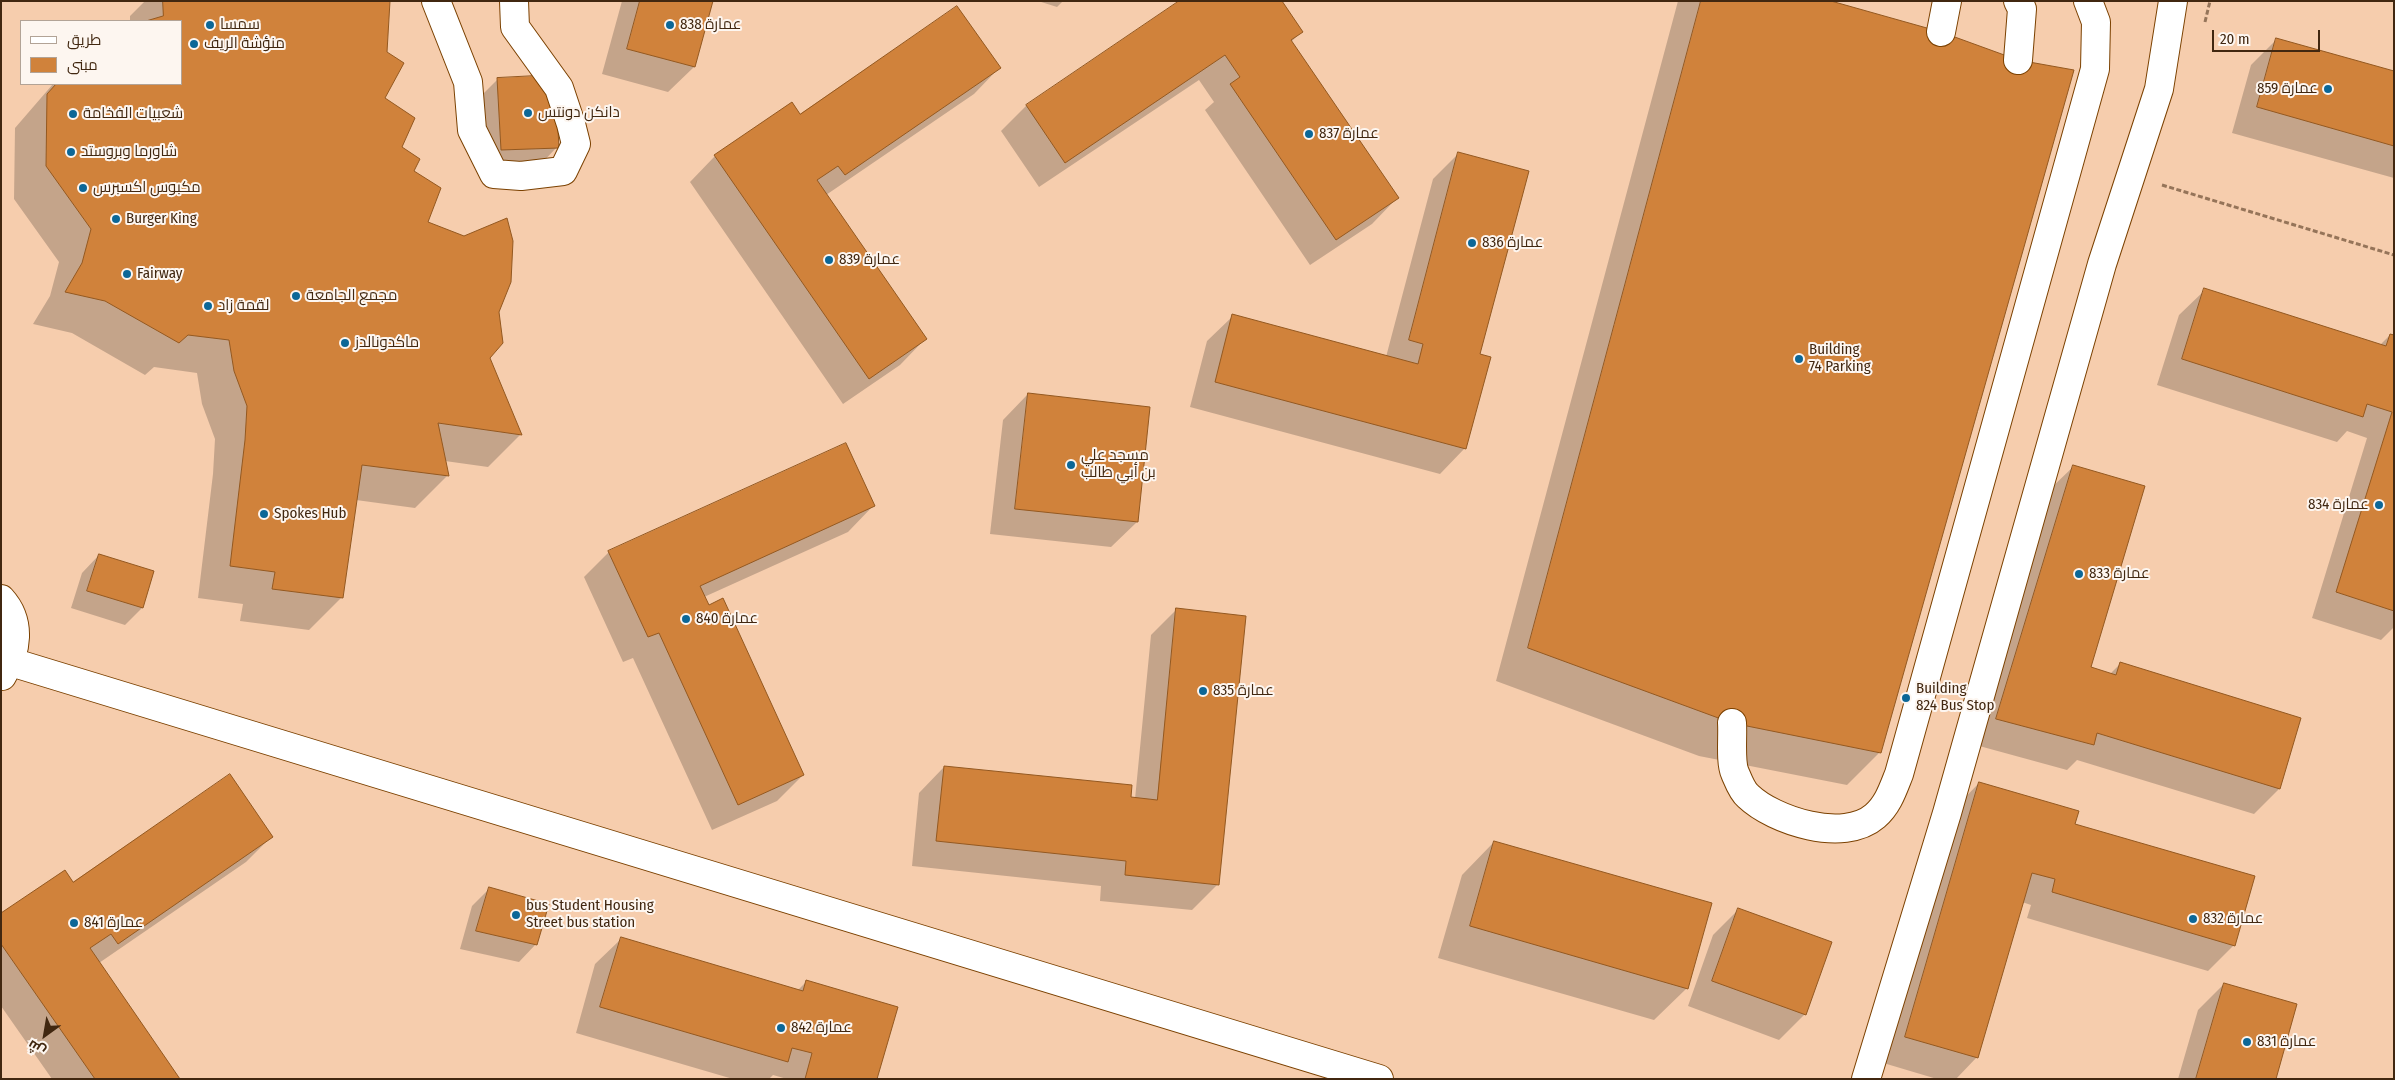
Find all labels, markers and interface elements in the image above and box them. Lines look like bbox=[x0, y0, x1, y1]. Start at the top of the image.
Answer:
place label: سمسا bbox=[220, 16, 260, 34]
place label: عمارة 838 bbox=[680, 16, 741, 34]
marker: سمسا bbox=[204, 19, 216, 31]
marker: عمارة 838 bbox=[664, 19, 676, 31]
legend bbox=[20, 20, 182, 85]
scale bar bbox=[2215, 20, 2322, 52]
text: 20 m bbox=[2220, 30, 2250, 48]
text: طريق bbox=[67, 31, 101, 49]
place label: منؤشة الريف bbox=[204, 35, 285, 53]
marker: منؤشة الريف bbox=[188, 38, 200, 50]
text: مبنى bbox=[67, 56, 98, 74]
place label: عمارة 859 bbox=[2257, 80, 2318, 98]
marker: عمارة 859 bbox=[2322, 83, 2334, 95]
place label: دانكن دونتس bbox=[538, 104, 620, 122]
place label: شعبيات الفخامة bbox=[83, 105, 183, 123]
marker: دانكن دونتس bbox=[522, 107, 534, 119]
marker: شعبيات الفخامة bbox=[67, 108, 79, 120]
place label: عمارة 837 bbox=[1319, 125, 1379, 143]
marker: عمارة 837 bbox=[1303, 128, 1315, 140]
place label: شاورما وبروستد bbox=[81, 143, 177, 161]
marker: شاورما وبروستد bbox=[65, 146, 77, 158]
place label: مكبوس اكسبرس bbox=[93, 179, 201, 197]
marker: مكبوس اكسبرس bbox=[77, 182, 89, 194]
place label: Burger King bbox=[126, 210, 197, 228]
marker: Burger King bbox=[110, 213, 122, 225]
place label: عمارة 836 bbox=[1482, 234, 1543, 252]
marker: عمارة 836 bbox=[1466, 237, 1478, 249]
place label: عمارة 839 bbox=[839, 251, 900, 269]
marker: عمارة 839 bbox=[823, 254, 835, 266]
place label: Fairway bbox=[137, 265, 182, 283]
marker: Fairway bbox=[121, 268, 133, 280]
place label: مجمع الجامعة bbox=[306, 287, 397, 305]
marker: مجمع الجامعة bbox=[290, 290, 302, 302]
place label: لقمة زاد bbox=[218, 297, 269, 315]
marker: لقمة زاد bbox=[202, 300, 214, 312]
place label: ماكدونالدز bbox=[355, 334, 419, 352]
marker: ماكدونالدز bbox=[339, 337, 351, 349]
place label: Building 74 Parking bbox=[1809, 341, 1871, 376]
marker: Building 74 Parking bbox=[1793, 353, 1805, 365]
place label: مسجد علي بن أبي طالب bbox=[1081, 447, 1156, 482]
marker: مسجد علي بن أبي طالب bbox=[1065, 459, 1077, 471]
place label: عمارة 834 bbox=[2308, 496, 2369, 514]
marker: عمارة 834 bbox=[2373, 499, 2385, 511]
place label: Spokes Hub bbox=[274, 505, 346, 523]
marker: Spokes Hub bbox=[258, 508, 270, 520]
place label: عمارة 833 bbox=[2089, 565, 2150, 583]
marker: عمارة 833 bbox=[2073, 568, 2085, 580]
place label: عمارة 840 bbox=[696, 610, 758, 628]
marker: عمارة 840 bbox=[680, 613, 692, 625]
place label: Building 824 Bus Stop bbox=[1916, 680, 1994, 715]
place label: عمارة 835 bbox=[1213, 682, 1274, 700]
marker: عمارة 835 bbox=[1197, 685, 1209, 697]
marker: Building 824 Bus Stop bbox=[1900, 692, 1912, 704]
place label: bus Student Housing Street bus station bbox=[526, 897, 654, 932]
marker: bus Student Housing Street bus station bbox=[510, 909, 522, 921]
place label: عمارة 832 bbox=[2203, 910, 2263, 928]
marker: عمارة 832 bbox=[2187, 913, 2199, 925]
place label: عمارة 841 bbox=[84, 914, 143, 932]
marker: عمارة 841 bbox=[68, 917, 80, 929]
north arrow bbox=[20, 1010, 70, 1060]
place label: عمارة 842 bbox=[791, 1019, 852, 1037]
marker: عمارة 842 bbox=[775, 1022, 787, 1034]
place label: عمارة 831 bbox=[2257, 1033, 2316, 1051]
text: ش bbox=[25, 1036, 49, 1060]
marker: عمارة 831 bbox=[2241, 1036, 2253, 1048]

